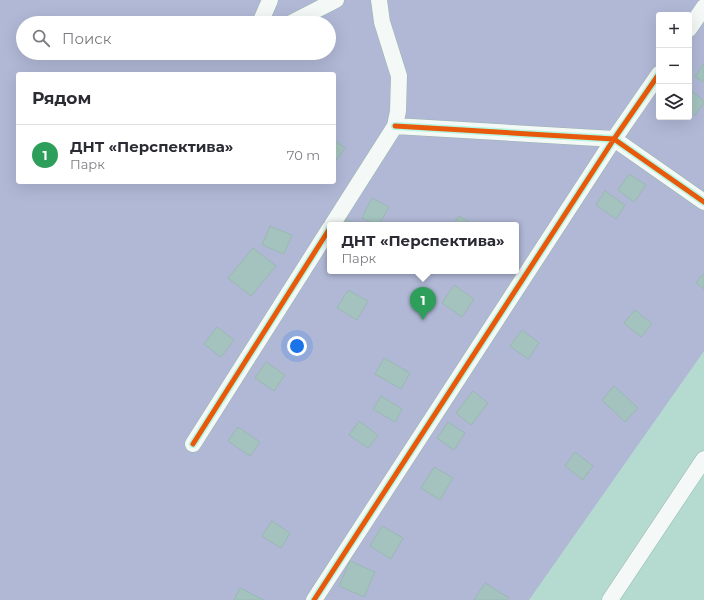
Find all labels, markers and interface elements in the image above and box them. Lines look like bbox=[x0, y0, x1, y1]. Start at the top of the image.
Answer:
map controls bbox=[656, 12, 692, 120]
button: + bbox=[656, 12, 692, 48]
search box bbox=[16, 16, 336, 60]
icon: search bbox=[30, 27, 52, 49]
text: Поиск bbox=[62, 29, 111, 48]
button: − bbox=[656, 48, 692, 84]
button: layers bbox=[656, 84, 692, 120]
text: Рядом bbox=[32, 88, 91, 108]
text: ДНТ «Перспектива» bbox=[70, 137, 233, 156]
text: 1 bbox=[42, 147, 48, 163]
text: 70 m bbox=[287, 147, 320, 163]
text: Парк bbox=[70, 156, 105, 172]
popup bbox=[327, 222, 519, 274]
text: ДНТ «Перспектива» bbox=[341, 231, 505, 250]
text: Парк bbox=[341, 250, 376, 266]
pin: 1 bbox=[410, 287, 436, 320]
your location bbox=[287, 336, 307, 356]

